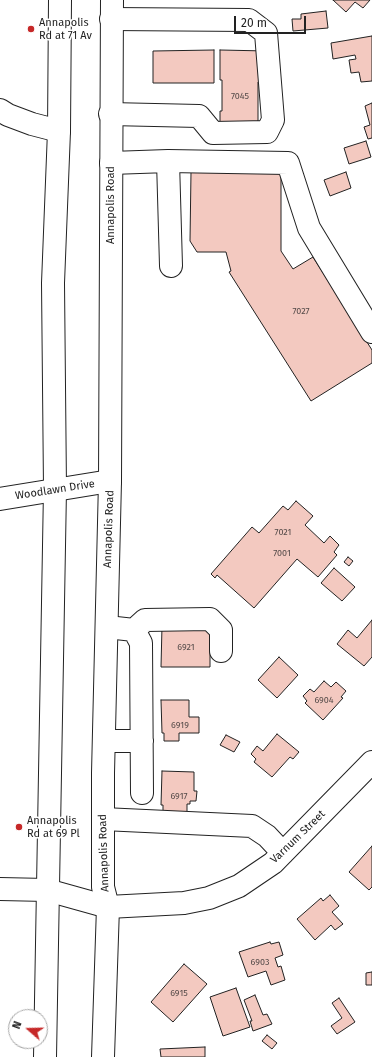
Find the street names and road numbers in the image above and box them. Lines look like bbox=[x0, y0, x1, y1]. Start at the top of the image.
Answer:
street label: Annapolis Road bbox=[104, 166, 118, 244]
street label: Woodlawn Drive bbox=[14, 477, 96, 503]
street label: Annapolis Road bbox=[101, 490, 117, 568]
street label: Varnum Street bbox=[268, 808, 328, 866]
street label: Annapolis Road bbox=[96, 814, 112, 892]

